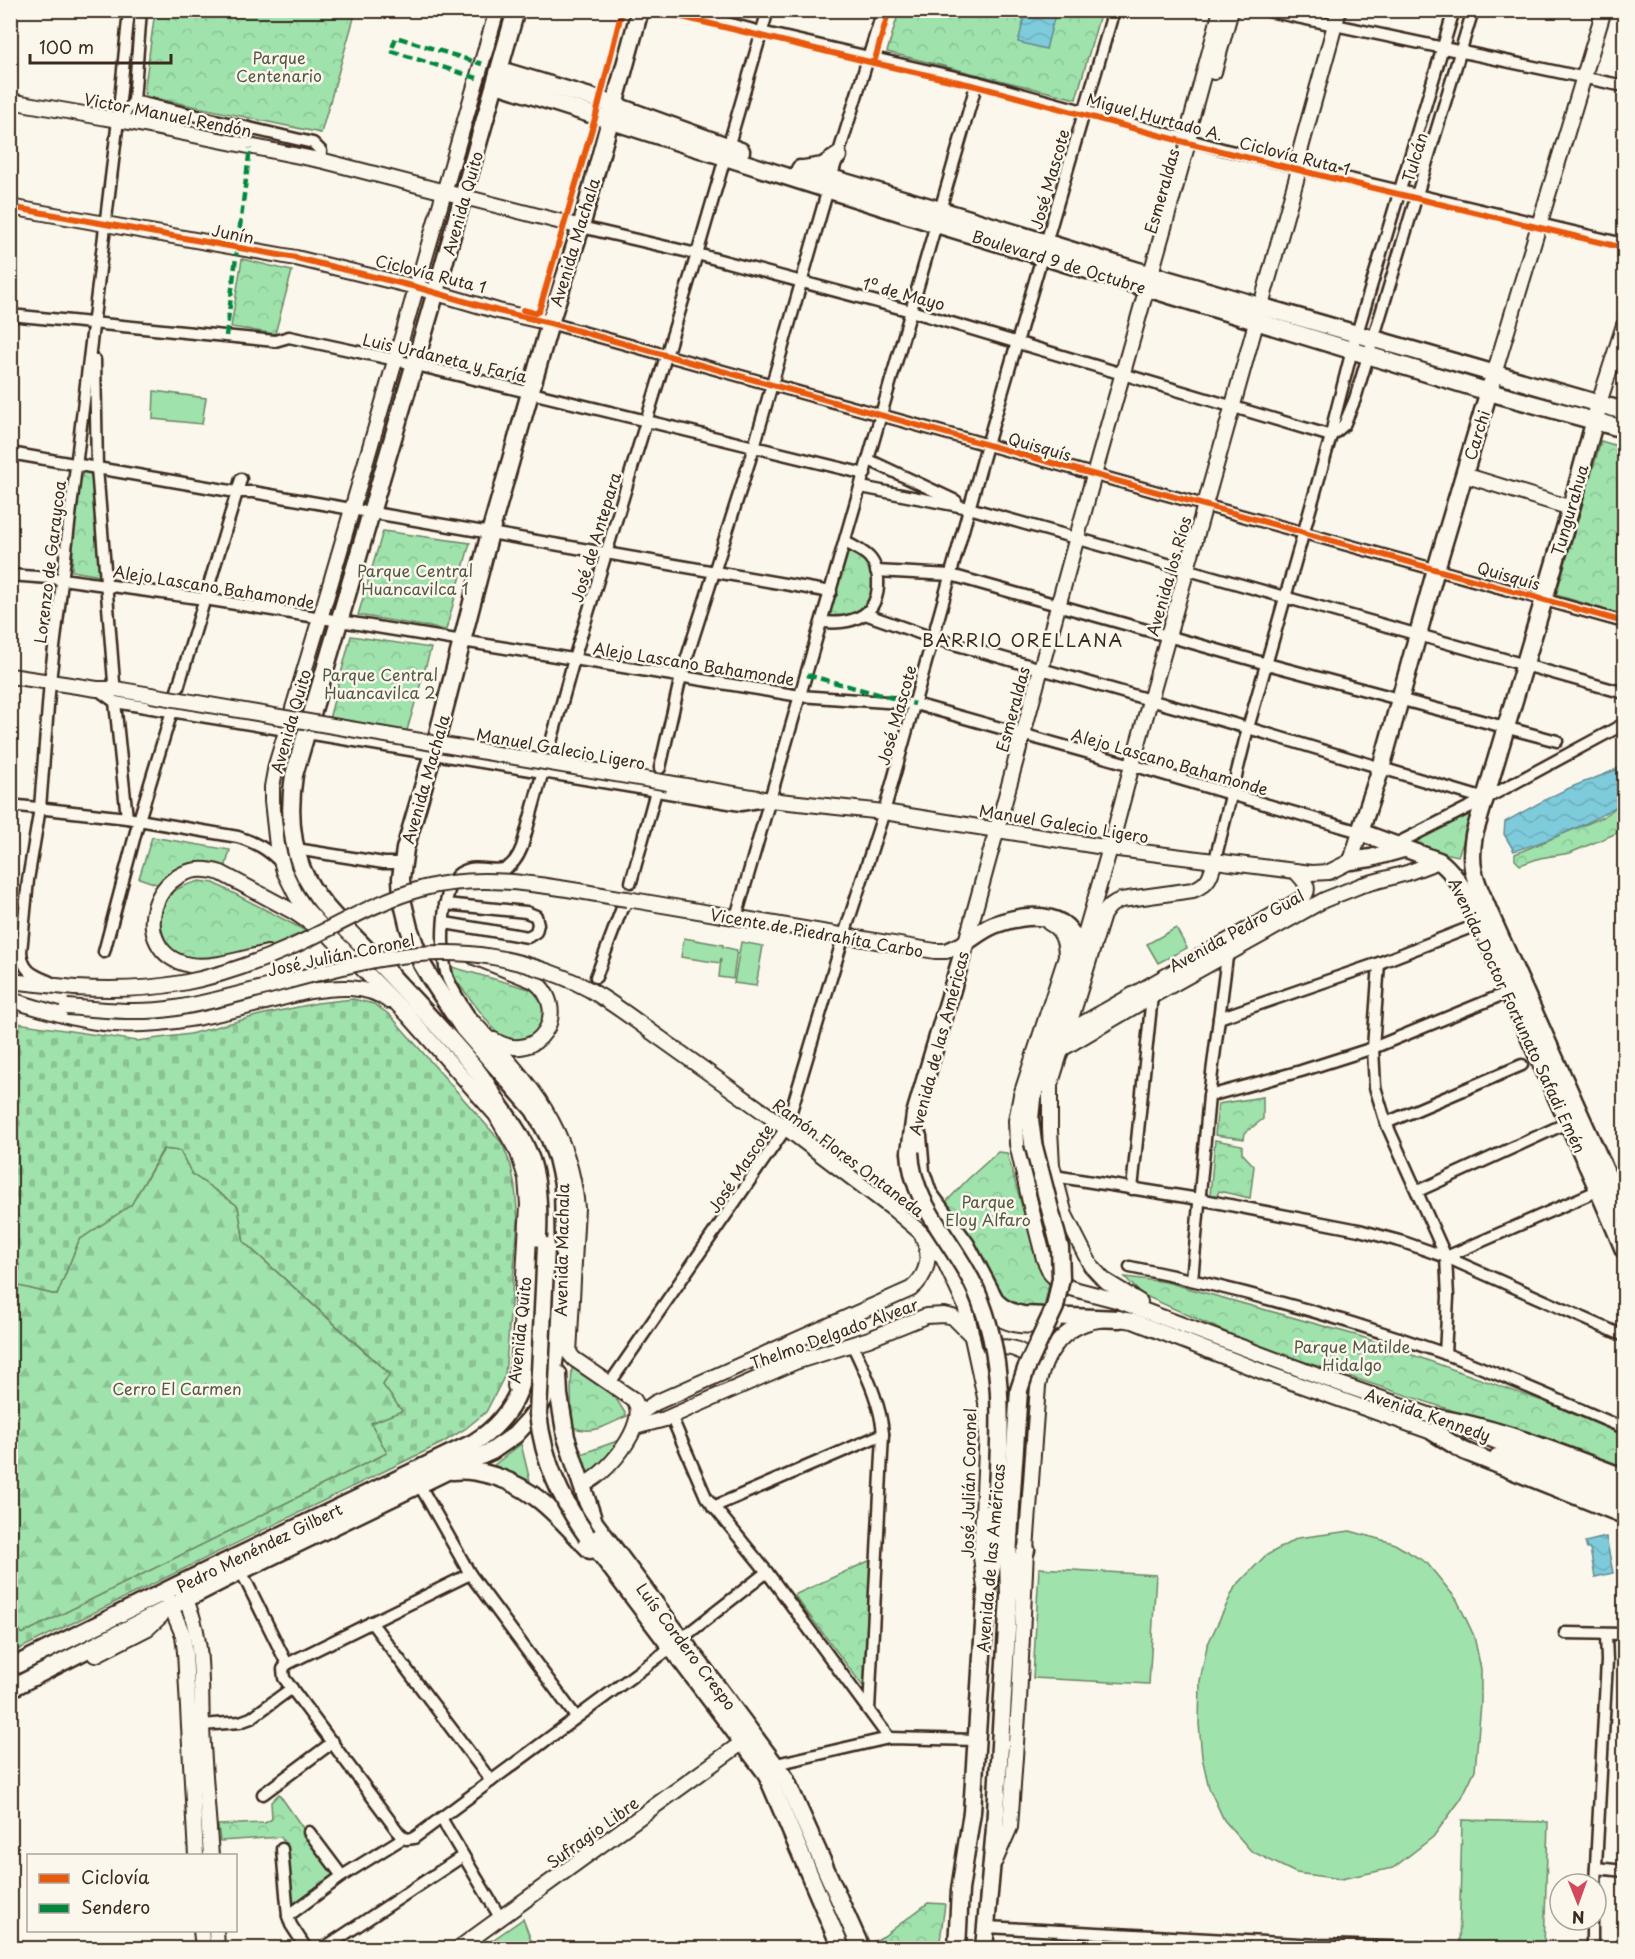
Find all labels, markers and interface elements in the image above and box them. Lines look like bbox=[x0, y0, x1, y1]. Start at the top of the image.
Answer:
scale bar bbox=[30, 27, 171, 65]
text: 100 m bbox=[39, 33, 94, 60]
park label: Parque Centenario bbox=[236, 45, 322, 87]
street label: Victor Manuel Rendón bbox=[82, 86, 254, 142]
street label: Miguel Hurtado A. bbox=[1084, 86, 1226, 146]
street label: José Mascote bbox=[1023, 126, 1075, 232]
street label: Tulcán bbox=[1395, 129, 1433, 185]
street label: Ciclovía Ruta 1 bbox=[1237, 130, 1353, 180]
street label: Esmeraldas bbox=[1137, 146, 1185, 236]
street label: Avenida Quito bbox=[436, 148, 488, 258]
street label: Avenida Machala bbox=[543, 175, 605, 309]
street label: Junín bbox=[210, 217, 256, 249]
street label: Boulevard 9 de Octubre bbox=[969, 223, 1149, 299]
street label: Ciclovía Ruta 1 bbox=[373, 248, 489, 298]
street label: 1º de Mayo bbox=[860, 270, 948, 316]
street label: Luis Urdaneta y Faría bbox=[360, 326, 530, 388]
street label: Carchi bbox=[1457, 407, 1495, 463]
street label: Quisquís bbox=[1006, 426, 1074, 466]
street label: Tungurahua bbox=[1544, 461, 1594, 559]
street label: José de Antepara bbox=[564, 469, 626, 605]
street label: Lorenzo de Garaycoa bbox=[27, 479, 71, 645]
street label: Avenida los Ríos bbox=[1139, 513, 1197, 639]
street label: Quisquís bbox=[1475, 555, 1543, 595]
street label: Alejo Lascano Bahamonde bbox=[112, 558, 317, 614]
park label: Parque Central Huancavilca 1 bbox=[357, 558, 473, 600]
district label: BARRIO ORELLANA bbox=[922, 626, 1124, 653]
street label: Alejo Lascano Bahamonde bbox=[592, 635, 797, 691]
park label: Parque Central Huancavilca 2 bbox=[322, 662, 438, 704]
street label: José Mascote bbox=[870, 662, 922, 768]
street label: Esmeraldas bbox=[989, 664, 1035, 754]
street label: Avenida Quito bbox=[264, 666, 316, 776]
street label: Avenida Machala bbox=[395, 712, 455, 846]
street label: Manuel Galecio Ligero bbox=[475, 721, 648, 775]
street label: Alejo Lascano Bahamonde bbox=[1069, 721, 1271, 801]
street label: Manuel Galecio Ligero bbox=[978, 798, 1151, 848]
street label: Avenida Doctor Fortunato Safadi Emén bbox=[1443, 873, 1593, 1157]
street label: Avenida Pedro Gual bbox=[1164, 883, 1308, 977]
street label: Vicente de Piedrahíta Carbo bbox=[709, 901, 925, 963]
street label: José Julián Coronel bbox=[265, 927, 417, 981]
street label: Avenida de las Américas bbox=[902, 948, 974, 1138]
street label: Ramón Flores Ontaneda bbox=[768, 1092, 930, 1222]
street label: José Mascote bbox=[701, 1119, 779, 1217]
street label: Avenida Machala bbox=[548, 1183, 574, 1317]
park label: Parque Eloy Alfaro bbox=[945, 1189, 1031, 1231]
street label: Avenida Quito bbox=[501, 1275, 537, 1385]
street label: Thelmo Delgado Alvear bbox=[747, 1291, 922, 1375]
park label: Parque Matilde Hidalgo bbox=[1294, 1334, 1410, 1376]
park label: Cerro El Carmen bbox=[112, 1376, 242, 1400]
street label: Avenida Kennedy bbox=[1362, 1381, 1494, 1447]
street label: José Julián Coronel bbox=[955, 1408, 981, 1558]
street label: Avenida de las Américas bbox=[970, 1463, 1010, 1653]
street label: Pedro Menéndez Gilbert bbox=[172, 1496, 347, 1598]
street label: Luís Cordero Crespo bbox=[631, 1577, 743, 1715]
street label: Sufragio Libre bbox=[541, 1790, 643, 1874]
legend bbox=[27, 1854, 237, 1932]
text: Ciclovía bbox=[81, 1863, 150, 1890]
north arrow bbox=[1548, 1872, 1608, 1932]
text: Sendero bbox=[81, 1893, 150, 1920]
text: N bbox=[1572, 1906, 1585, 1930]

